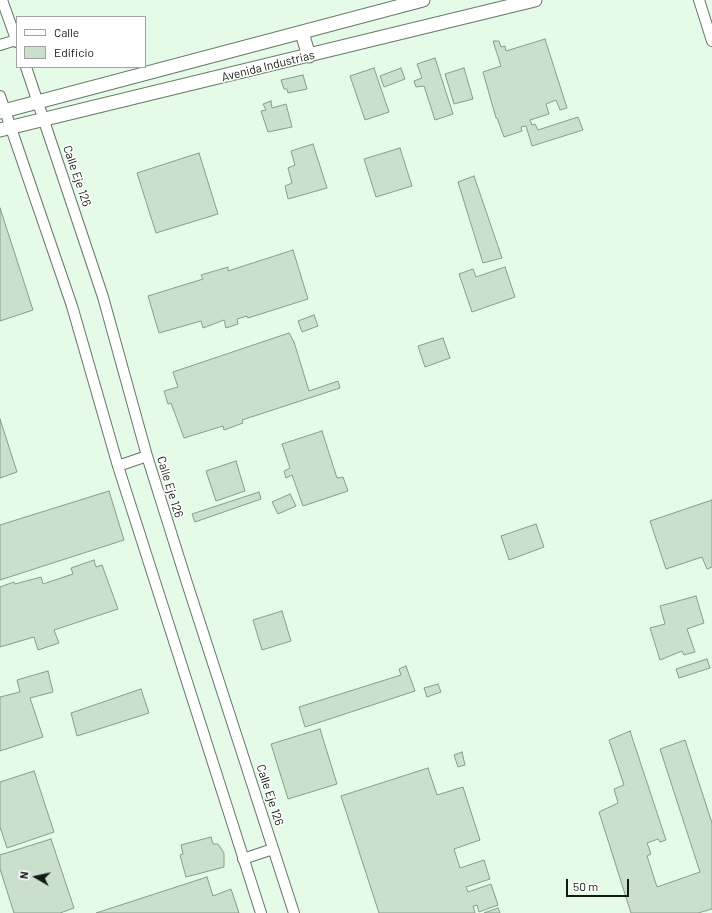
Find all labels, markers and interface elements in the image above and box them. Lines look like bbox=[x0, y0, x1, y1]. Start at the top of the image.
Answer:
legend bbox=[16, 16, 146, 68]
text: Calle bbox=[54, 25, 79, 39]
text: Edificio bbox=[54, 45, 94, 59]
street label: Avenida Industrias bbox=[220, 47, 316, 85]
street label: Calle Eje 126 bbox=[60, 144, 94, 208]
street label: Calle Eje 126 bbox=[154, 455, 186, 519]
street label: Calle Eje 126 bbox=[253, 763, 287, 827]
north arrow bbox=[16, 857, 56, 897]
text: N bbox=[17, 870, 31, 880]
scale bar bbox=[568, 871, 631, 897]
text: 50 m bbox=[573, 879, 598, 893]

